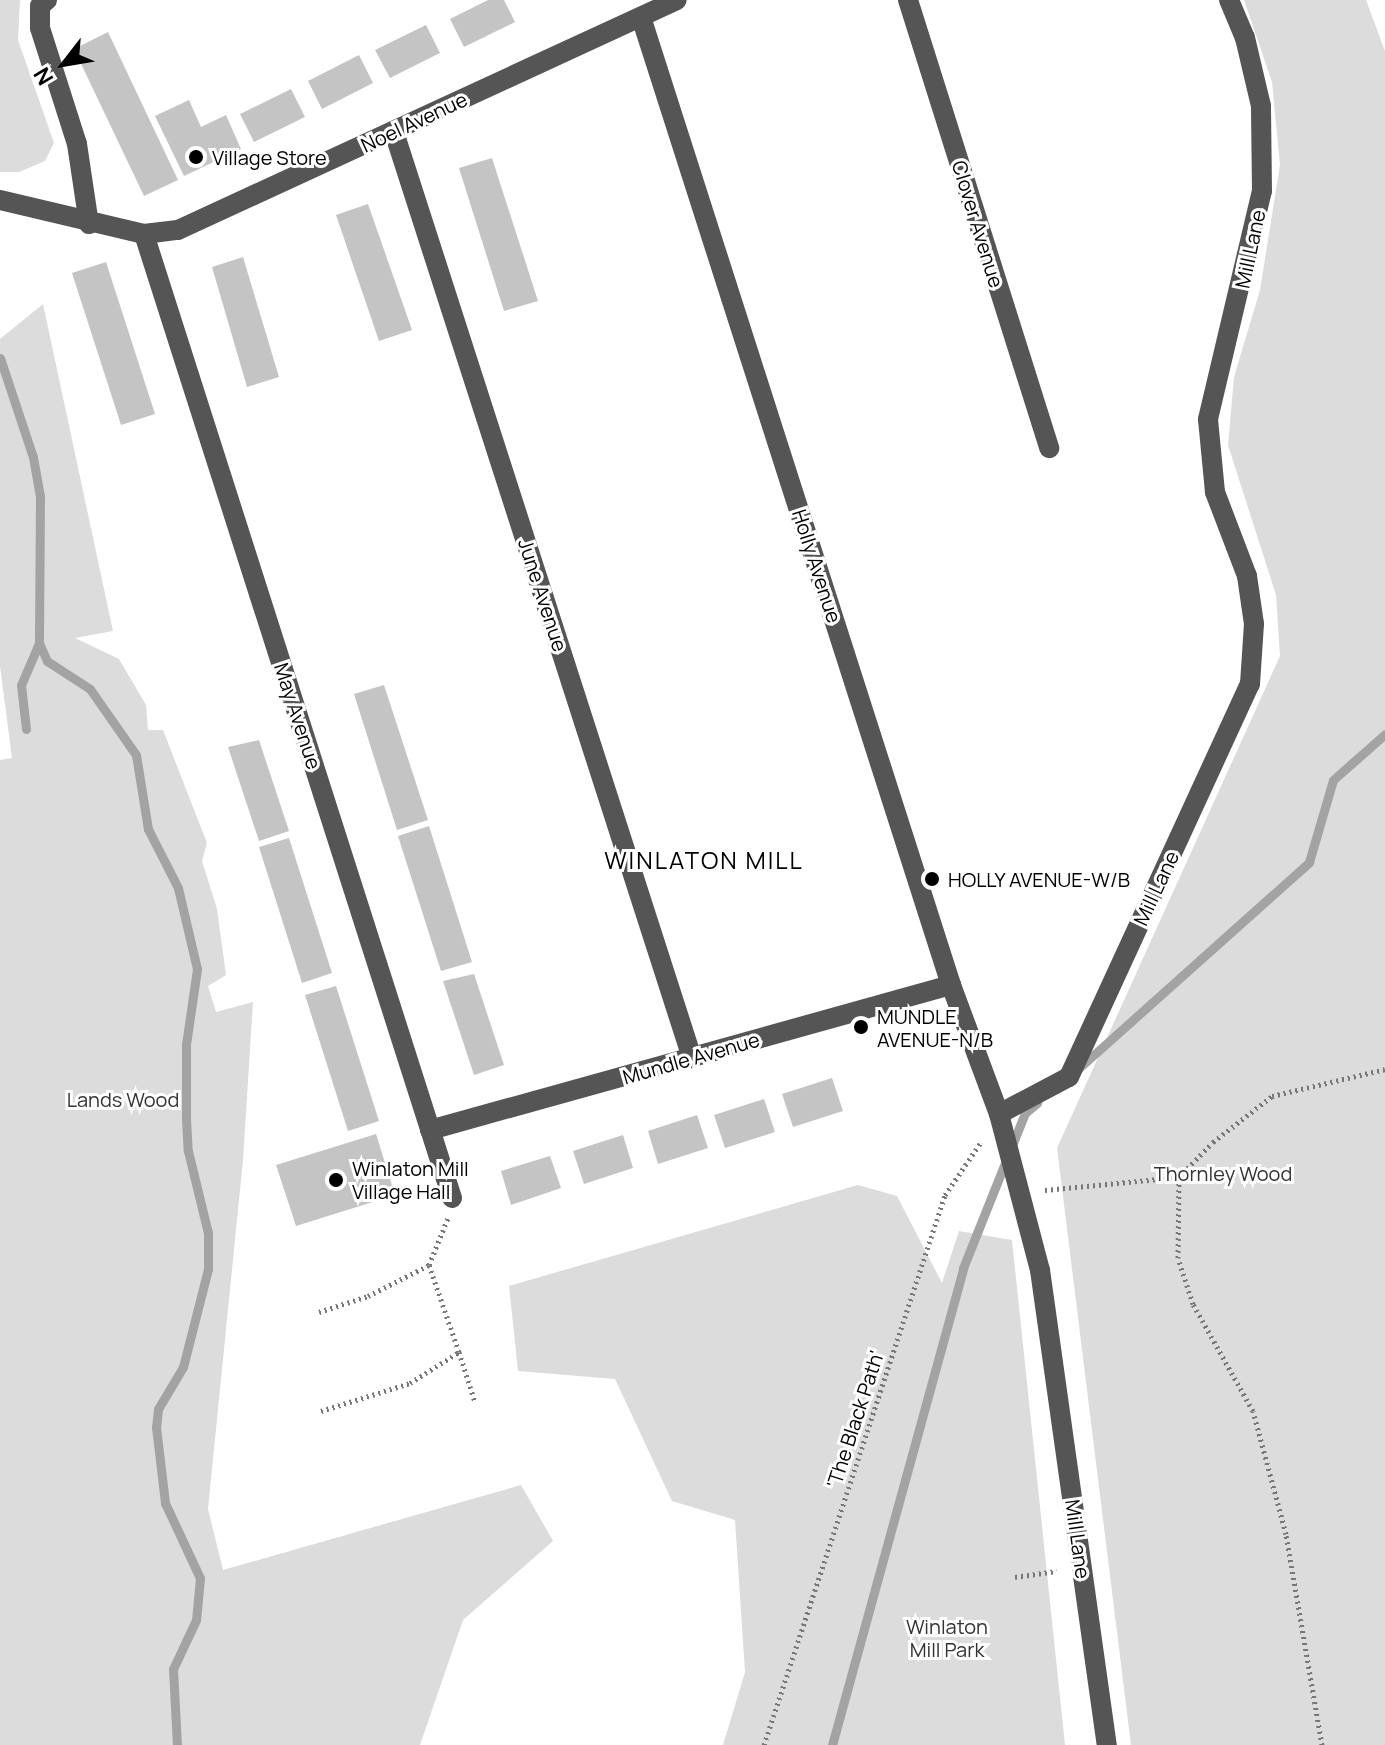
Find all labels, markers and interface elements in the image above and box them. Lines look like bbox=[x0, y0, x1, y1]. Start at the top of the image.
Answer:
north arrow bbox=[24, 24, 104, 104]
text: N bbox=[27, 62, 60, 91]
street label: Noel Avenue bbox=[357, 87, 471, 157]
place label: Village Store bbox=[212, 145, 327, 169]
marker: Village Store bbox=[187, 148, 205, 166]
street label: Clover Avenue bbox=[947, 158, 1009, 290]
street label: Mill Lane bbox=[1230, 208, 1270, 290]
street label: Holly Avenue bbox=[787, 506, 847, 626]
street label: June Avenue bbox=[513, 536, 573, 654]
street label: May Avenue bbox=[270, 660, 326, 772]
district label: WINLATON MILL bbox=[604, 846, 804, 874]
street label: Mill Lane bbox=[1128, 847, 1184, 929]
place label: HOLLY AVENUE-W/B bbox=[948, 867, 1131, 891]
marker: HOLLY AVENUE-W/B bbox=[923, 870, 941, 888]
place label: MUNDLE AVENUE-N/B bbox=[877, 1004, 993, 1051]
marker: MUNDLE AVENUE-N/B bbox=[852, 1018, 870, 1036]
street label: Mundle Avenue bbox=[620, 1027, 762, 1089]
park label: Lands Wood bbox=[67, 1087, 179, 1111]
place label: Winlaton Mill Village Hall bbox=[352, 1156, 469, 1203]
park label: Thornley Wood bbox=[1154, 1161, 1292, 1185]
marker: Winlaton Mill Village Hall bbox=[327, 1171, 345, 1189]
street label: 'The Black Path' bbox=[821, 1347, 889, 1491]
street label: Mill Lane bbox=[1061, 1498, 1095, 1580]
park label: Winlaton Mill Park bbox=[906, 1614, 988, 1661]

